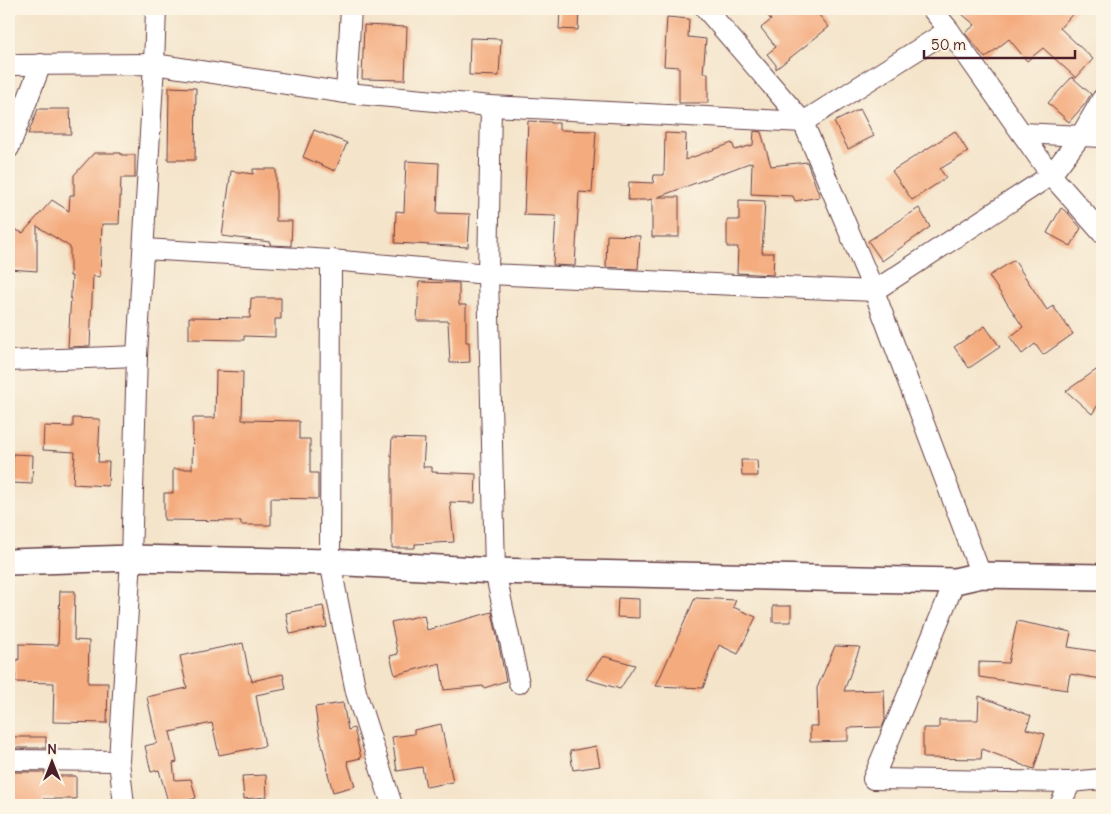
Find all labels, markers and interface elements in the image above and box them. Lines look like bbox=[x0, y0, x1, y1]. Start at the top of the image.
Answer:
scale bar bbox=[924, 28, 1075, 60]
text: 50 m bbox=[931, 35, 966, 54]
north arrow bbox=[28, 736, 78, 786]
text: N bbox=[47, 740, 57, 758]

